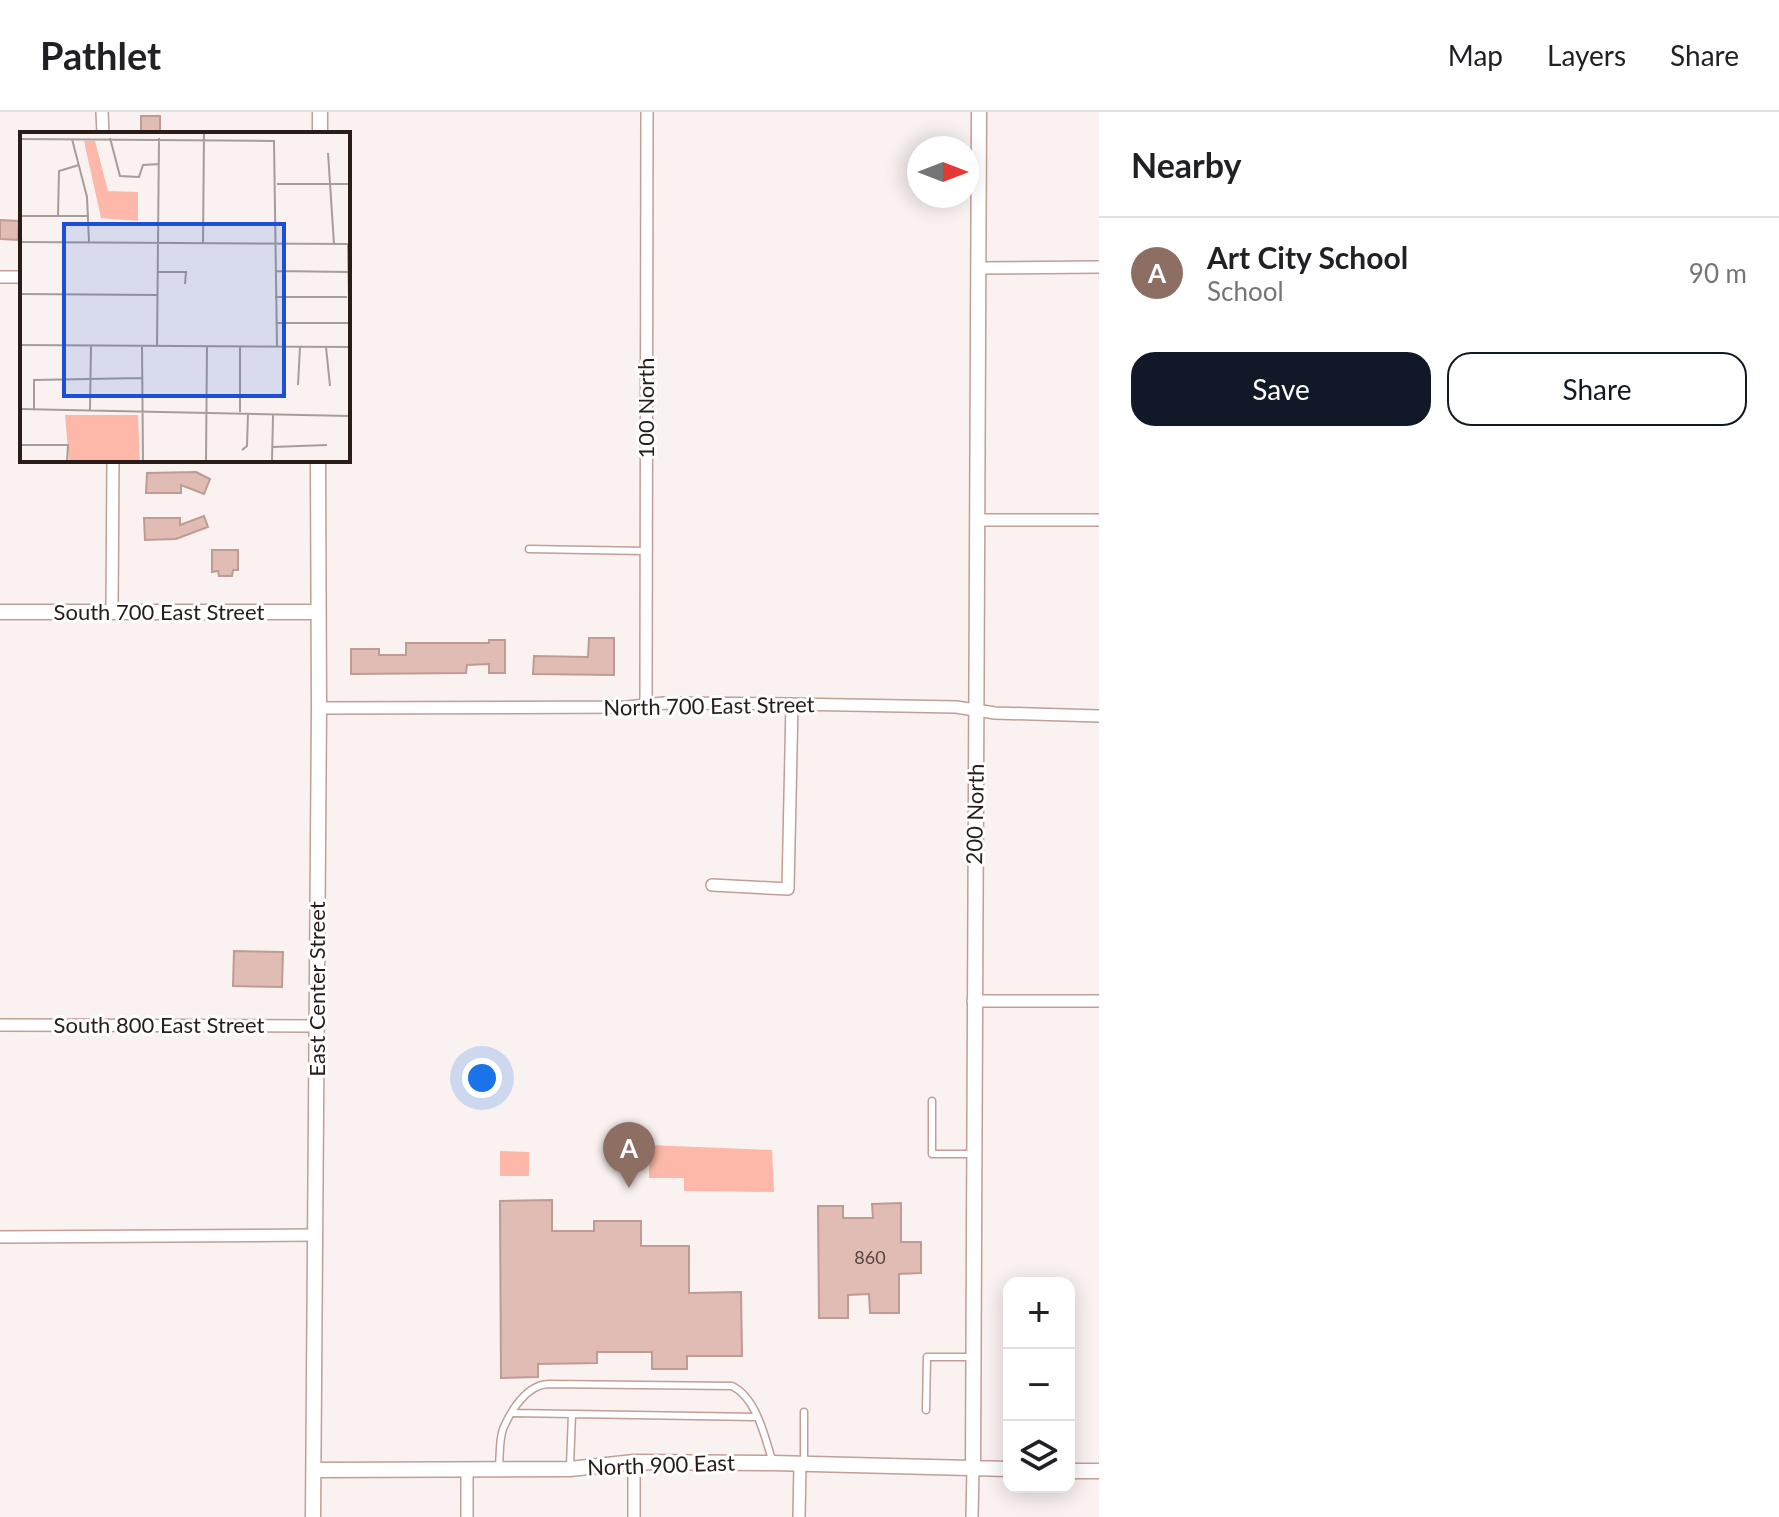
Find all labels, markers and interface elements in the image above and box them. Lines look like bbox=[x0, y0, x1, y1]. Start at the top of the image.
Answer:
text: Pathlet bbox=[40, 32, 161, 78]
text: Map bbox=[1448, 38, 1503, 72]
text: Layers bbox=[1547, 38, 1626, 72]
text: Share bbox=[1670, 38, 1739, 72]
inset map bbox=[20, 132, 350, 462]
north arrow bbox=[907, 136, 979, 208]
text: Nearby bbox=[1131, 144, 1242, 185]
text: Art City School bbox=[1207, 239, 1408, 275]
text: A bbox=[1148, 257, 1166, 289]
text: 90 m bbox=[1689, 257, 1747, 289]
text: School bbox=[1207, 275, 1284, 307]
button: Save bbox=[1131, 352, 1431, 426]
button: Share bbox=[1447, 352, 1747, 426]
street label: 100 North bbox=[632, 357, 659, 459]
street label: South 700 East Street bbox=[54, 598, 265, 625]
street label: North 700 East Street bbox=[603, 690, 815, 721]
street label: 200 North bbox=[960, 763, 989, 865]
street label: East Center Street bbox=[303, 901, 330, 1077]
street label: South 800 East Street bbox=[54, 1011, 265, 1038]
your location bbox=[462, 1058, 502, 1098]
pin: A bbox=[603, 1122, 655, 1188]
house number: 860 bbox=[854, 1246, 886, 1268]
map controls bbox=[1003, 1277, 1075, 1493]
button: + bbox=[1003, 1277, 1075, 1349]
button: − bbox=[1003, 1349, 1075, 1421]
button: layers bbox=[1003, 1421, 1075, 1493]
street label: North 900 East bbox=[587, 1448, 735, 1481]

